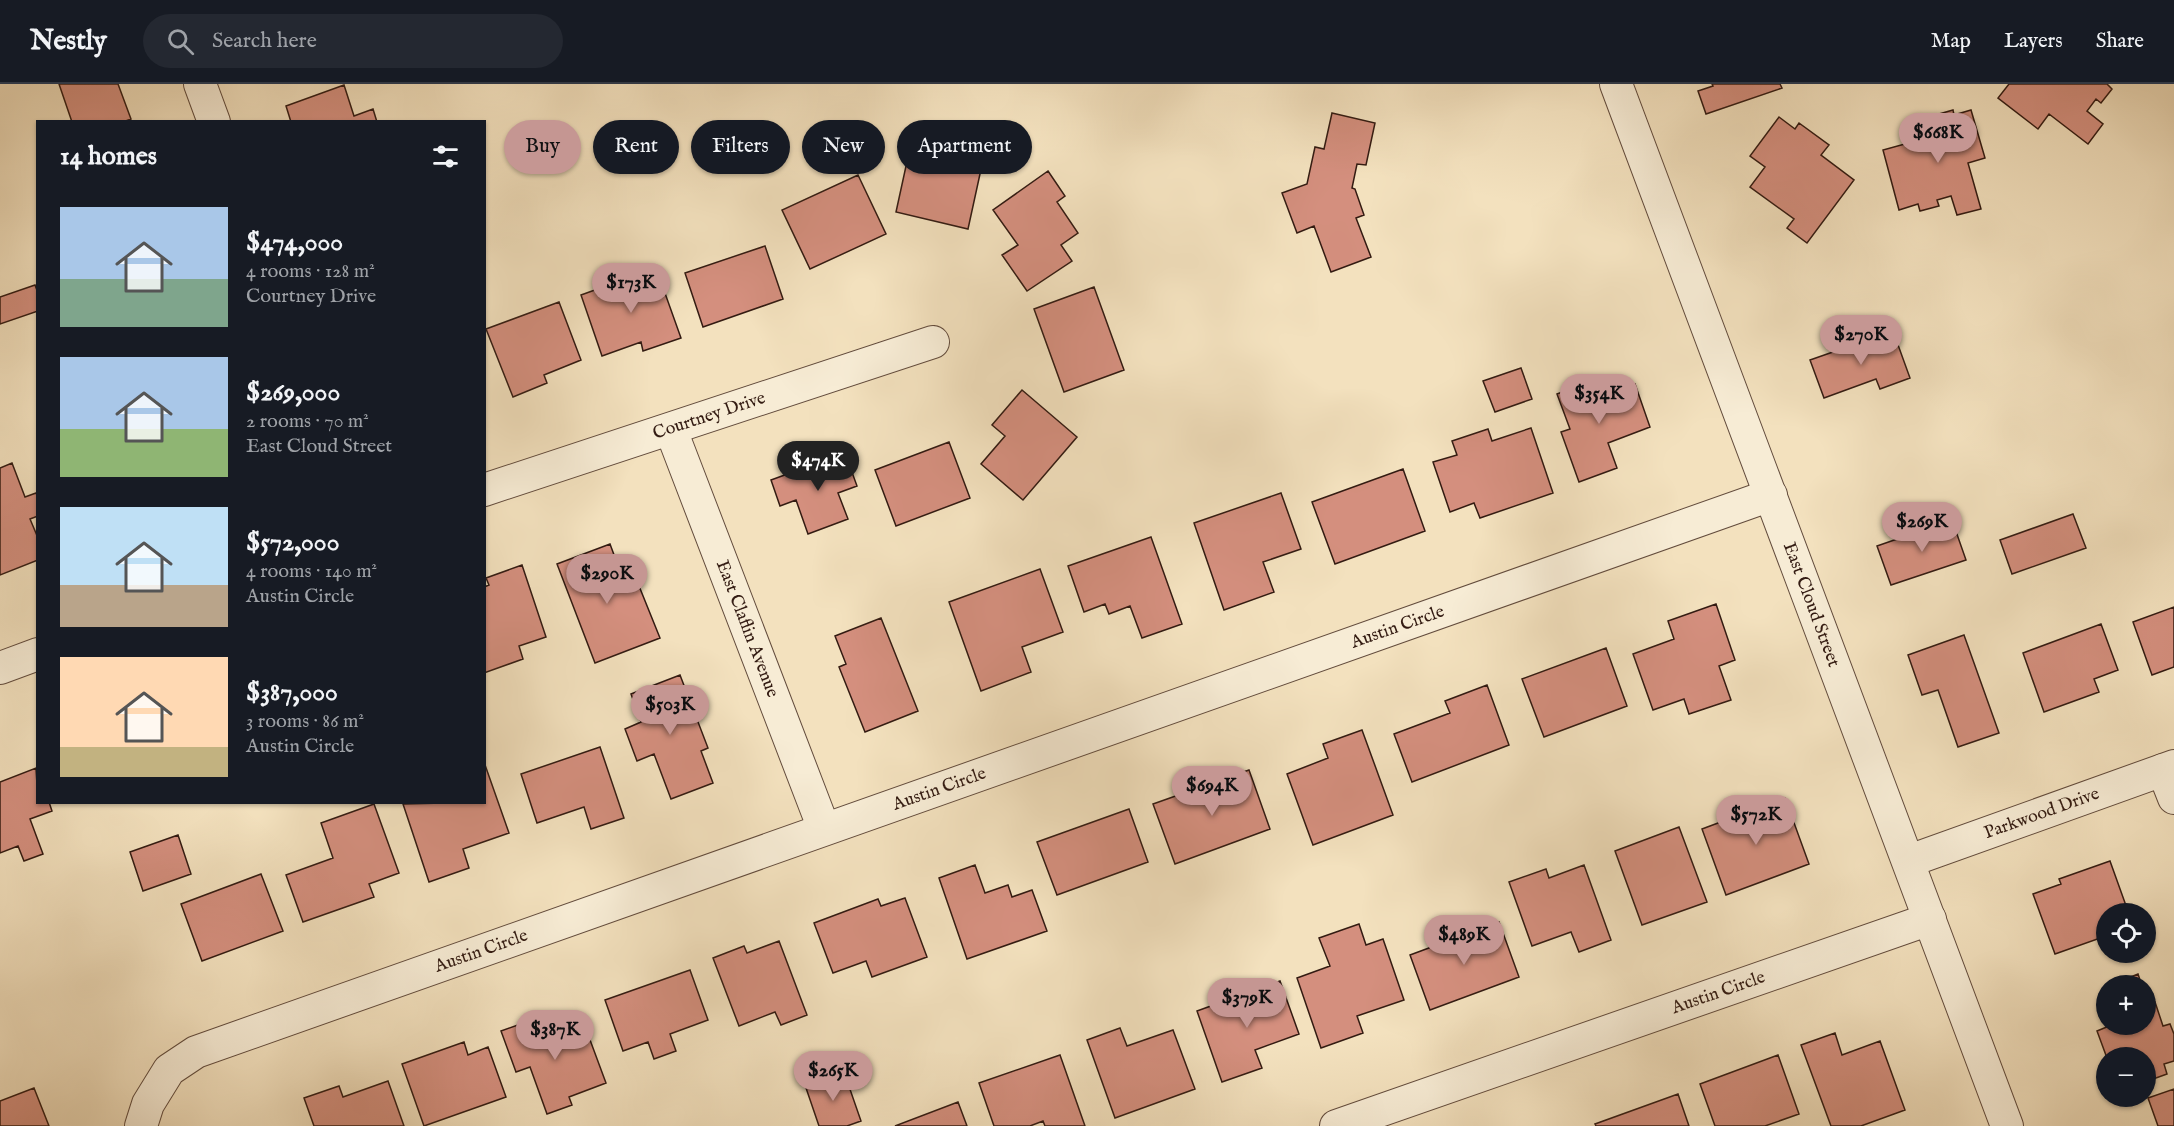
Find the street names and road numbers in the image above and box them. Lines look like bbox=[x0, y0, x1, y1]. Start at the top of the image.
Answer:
street label: Courtney Drive bbox=[650, 387, 768, 445]
street label: East Cloud Street bbox=[1777, 539, 1845, 670]
street label: East Claflin Avenue bbox=[710, 557, 784, 701]
street label: Austin Circle bbox=[1347, 600, 1447, 654]
street label: Austin Circle bbox=[889, 762, 989, 817]
street label: Parkwood Drive bbox=[1981, 782, 2102, 845]
street label: Austin Circle bbox=[430, 924, 531, 979]
street label: Austin Circle bbox=[1668, 966, 1768, 1020]

